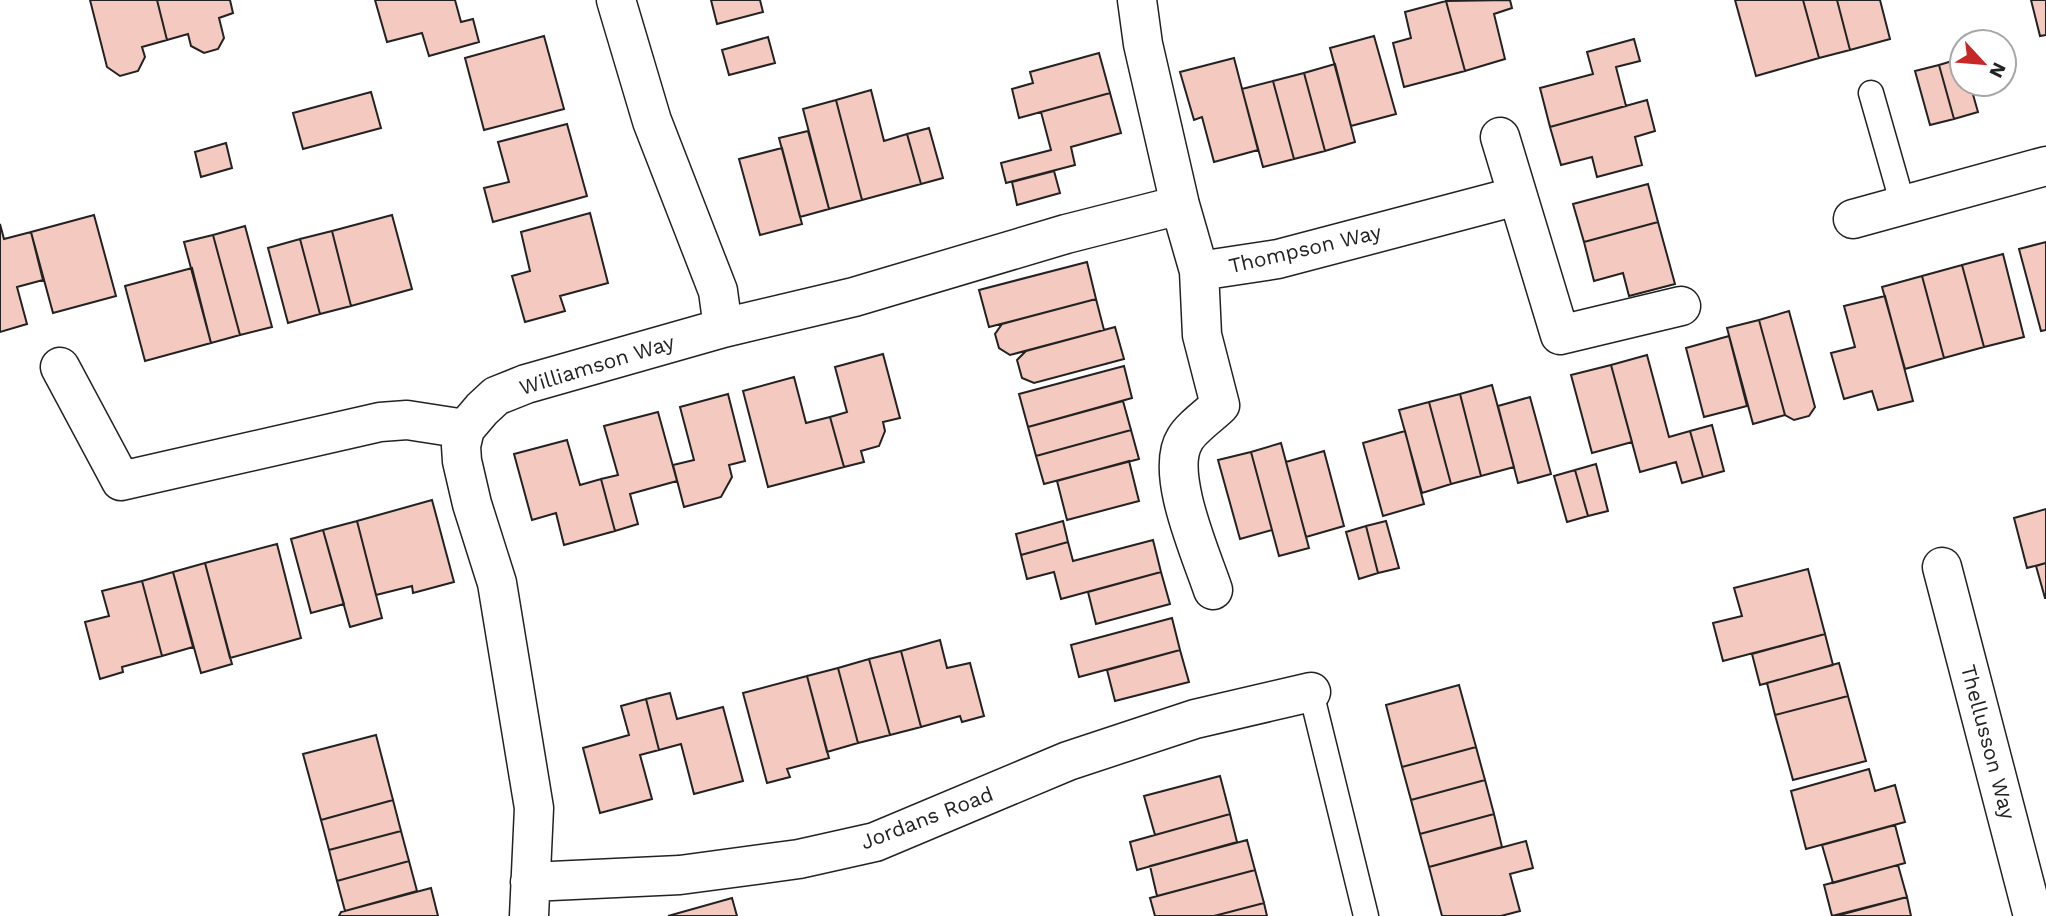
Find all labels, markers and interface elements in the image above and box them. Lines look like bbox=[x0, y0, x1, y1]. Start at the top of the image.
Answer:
north arrow bbox=[1948, 28, 2018, 98]
text: N bbox=[1984, 59, 2011, 82]
street label: Thompson Way bbox=[1226, 219, 1384, 278]
street label: Williamson Way bbox=[516, 329, 678, 400]
street label: Thellusson Way bbox=[1956, 662, 2021, 822]
street label: Jordans Road bbox=[857, 781, 997, 854]

